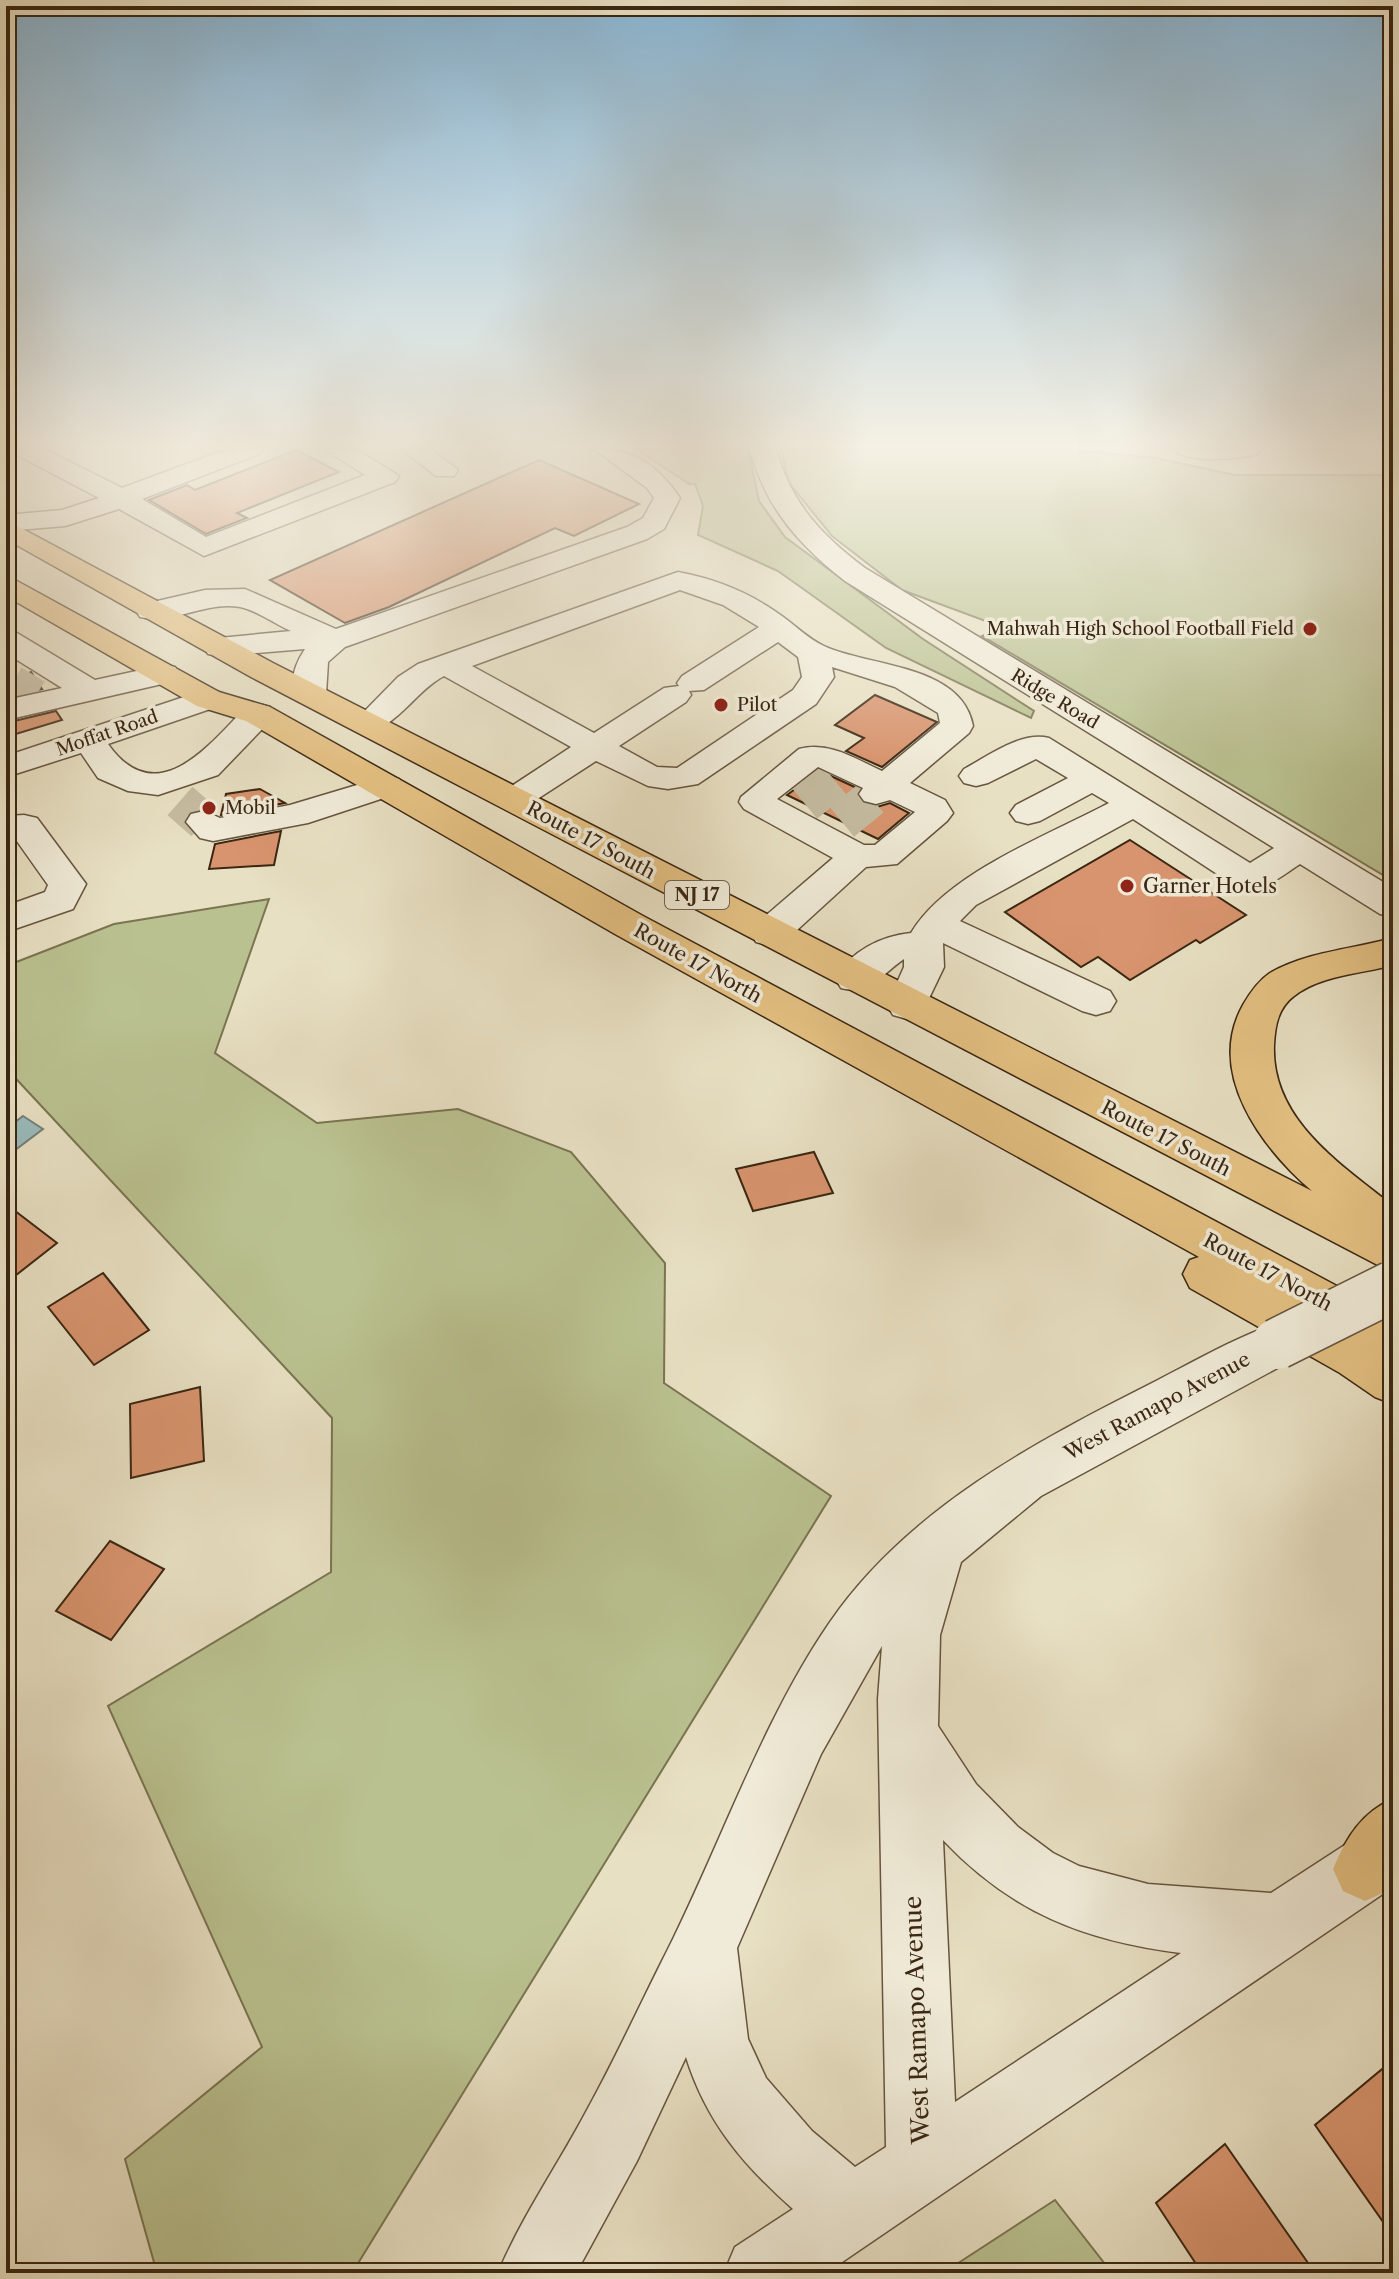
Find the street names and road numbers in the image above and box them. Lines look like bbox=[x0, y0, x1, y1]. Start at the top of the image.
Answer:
street label: Ridge Road bbox=[1007, 664, 1103, 734]
street label: Moffat Road bbox=[53, 705, 161, 761]
street label: Route 17 South bbox=[523, 796, 660, 884]
road number: NJ 17 bbox=[665, 881, 729, 909]
street label: Route 17 North bbox=[630, 918, 767, 1008]
street label: Route 17 South bbox=[1097, 1095, 1235, 1181]
street label: Route 17 North bbox=[1199, 1228, 1337, 1316]
street label: West Ramapo Avenue bbox=[1059, 1347, 1254, 1466]
street label: West Ramapo Avenue bbox=[898, 1895, 935, 2146]

